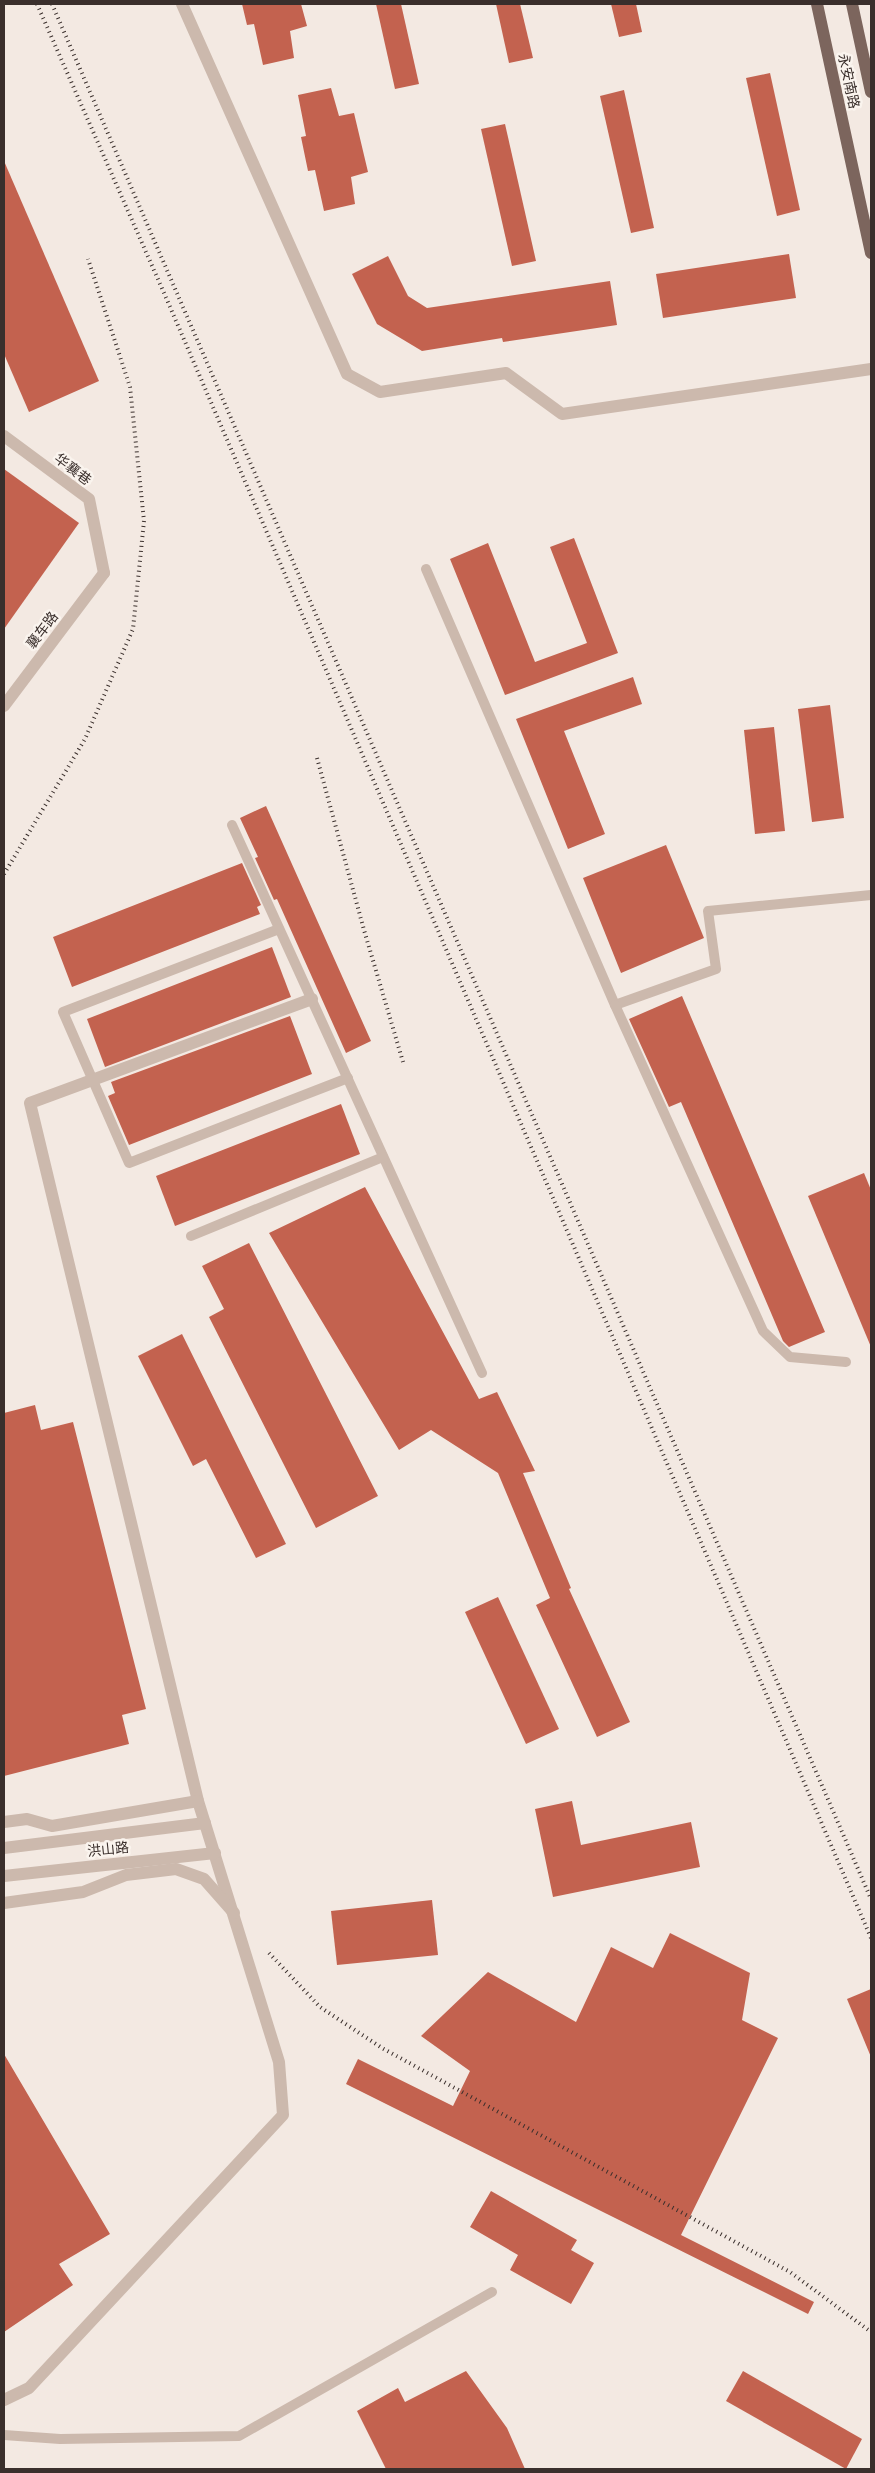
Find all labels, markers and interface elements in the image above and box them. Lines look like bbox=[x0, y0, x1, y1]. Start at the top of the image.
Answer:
street label: 永安南路 bbox=[834, 52, 864, 110]
street label: 华襄巷 bbox=[51, 449, 95, 489]
street label: 襄车路 bbox=[22, 608, 62, 652]
street label: 洪山路 bbox=[86, 1838, 130, 1860]

